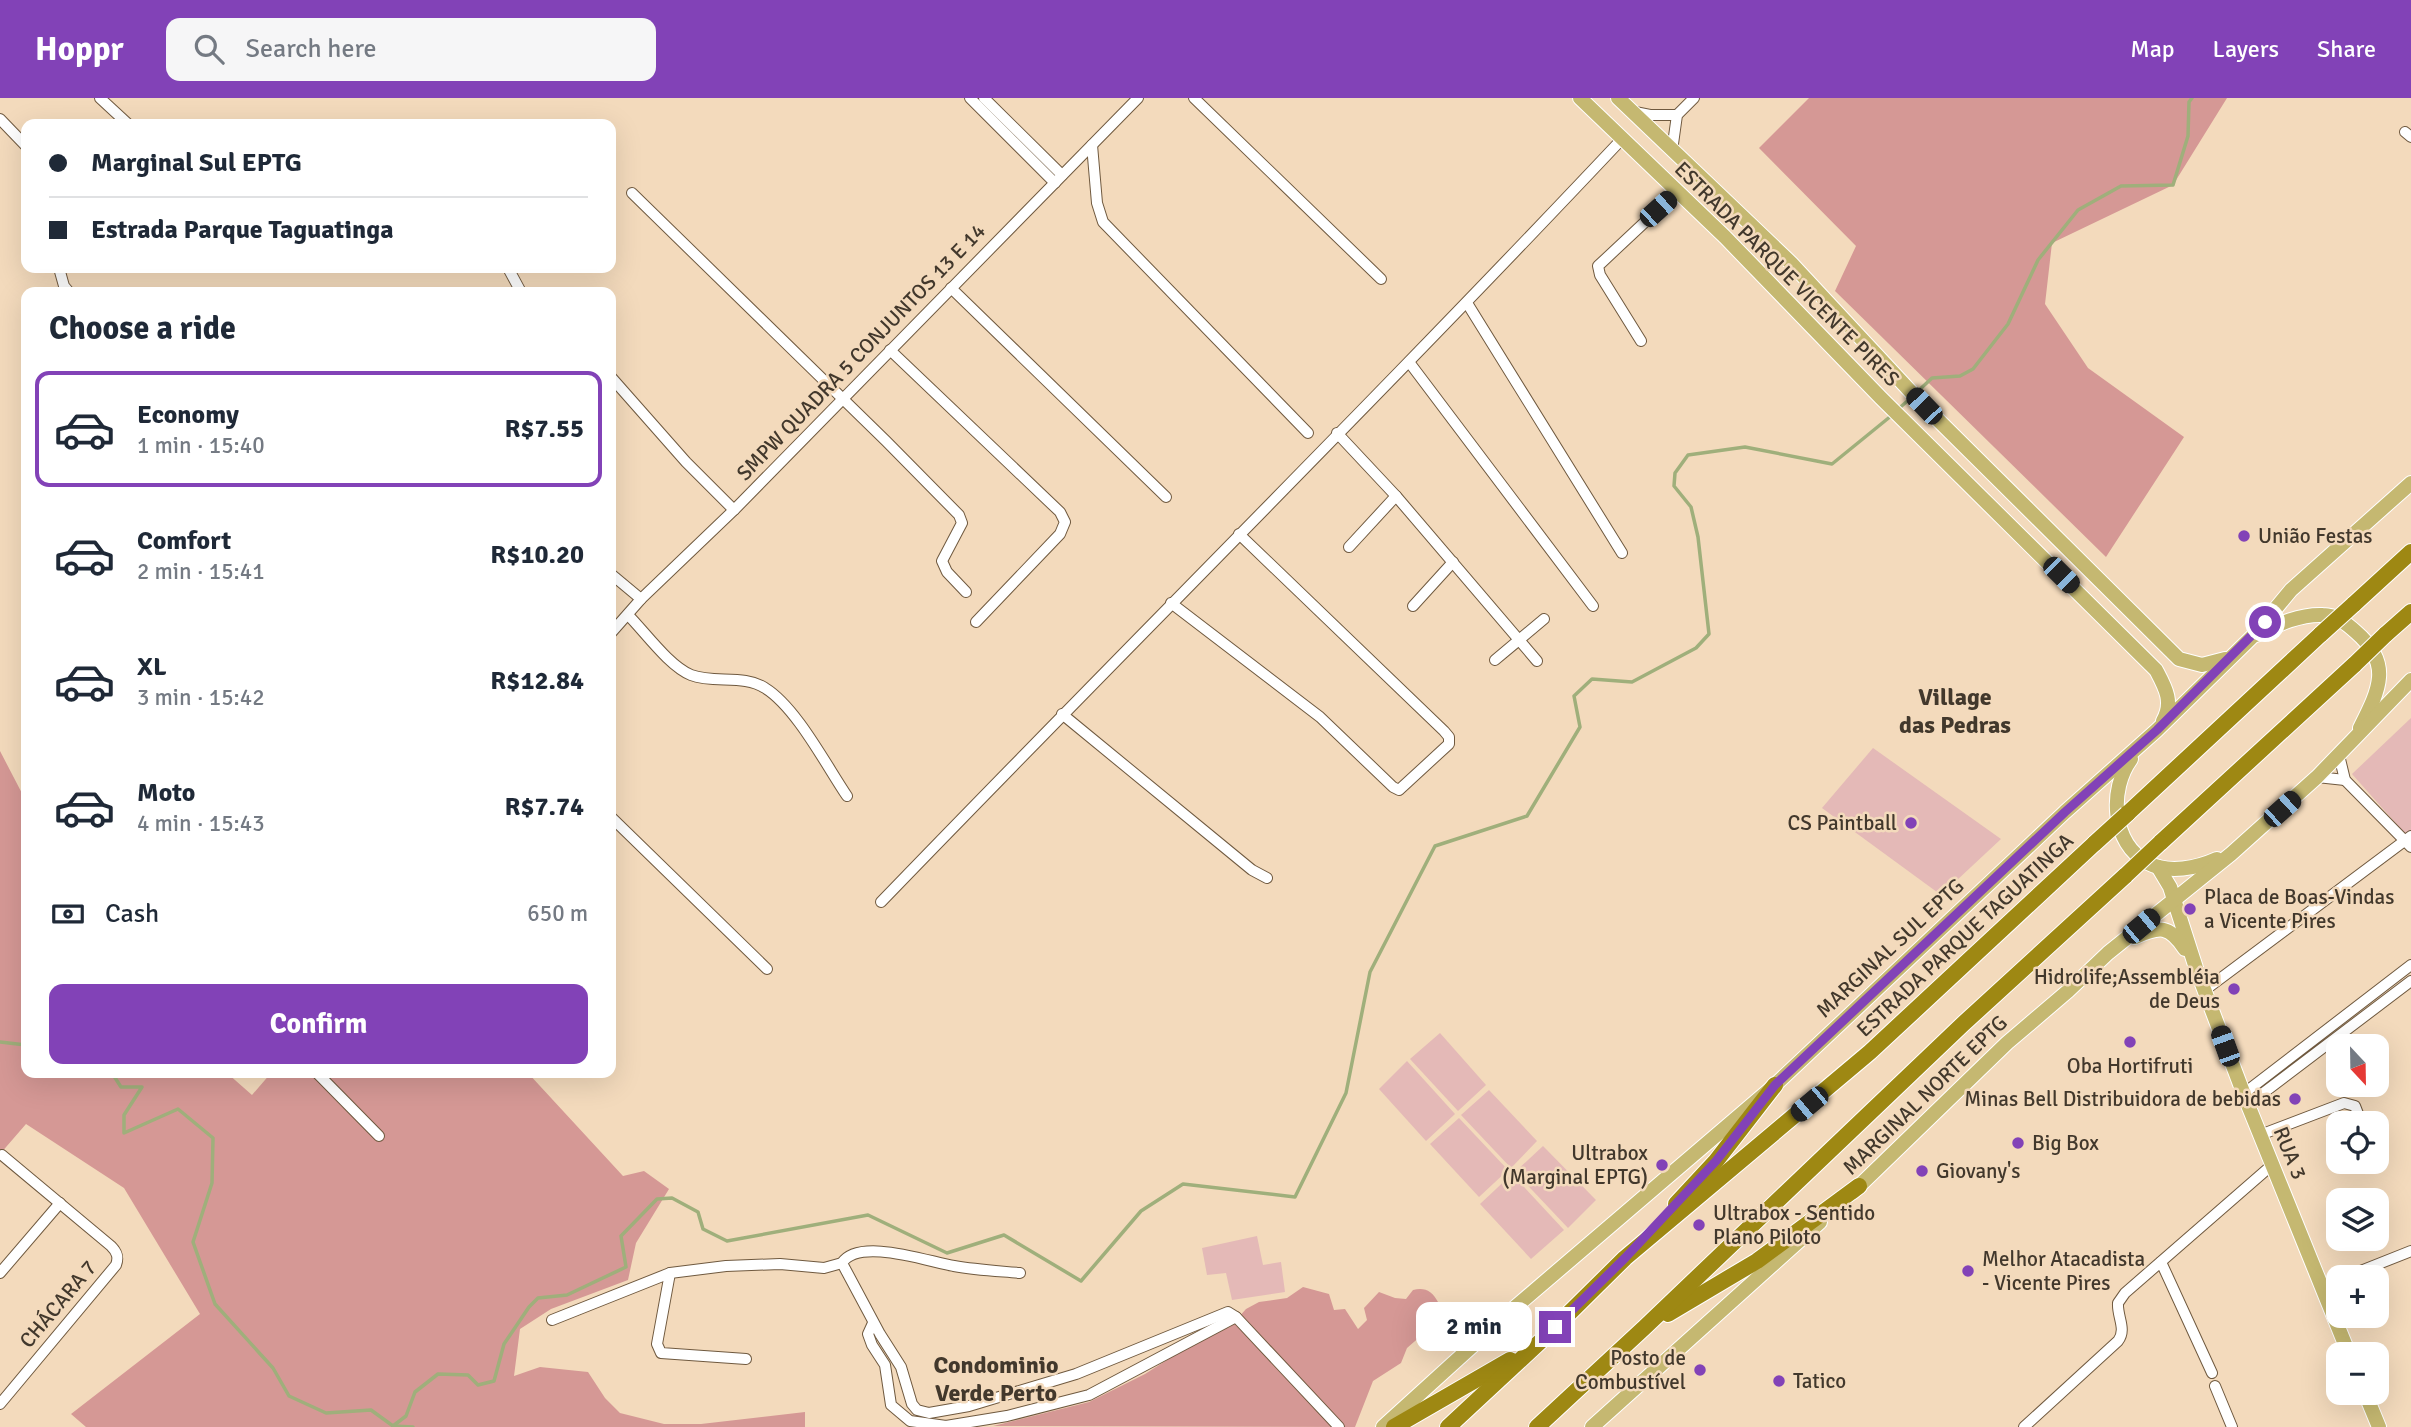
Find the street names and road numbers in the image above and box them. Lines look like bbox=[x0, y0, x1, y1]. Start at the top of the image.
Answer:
street label: ESTRADA PARQUE VICENTE PIRES bbox=[1669, 156, 1905, 392]
street label: SMPW QUADRA 5 CONJUNTOS 13 E 14 bbox=[731, 218, 991, 486]
street label: ESTRADA PARQUE TAGUATINGA bbox=[1851, 828, 2079, 1042]
street label: MARGINAL SUL EPTG bbox=[1811, 873, 1969, 1023]
street label: MARGINAL NORTE EPTG bbox=[1837, 1010, 2013, 1180]
street label: RUA 3 bbox=[2268, 1123, 2312, 1183]
street label: CHÁCARA 7 bbox=[14, 1255, 102, 1353]

